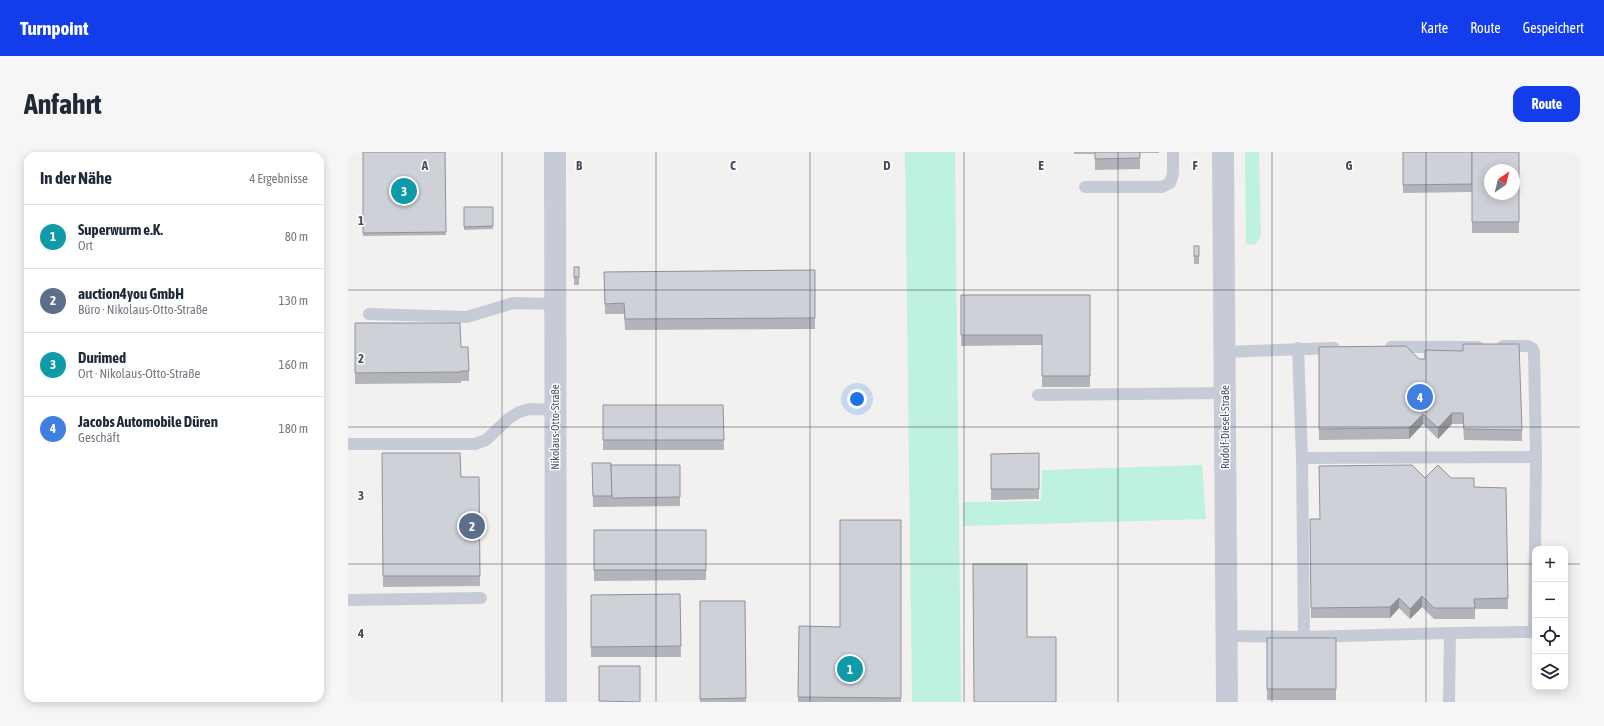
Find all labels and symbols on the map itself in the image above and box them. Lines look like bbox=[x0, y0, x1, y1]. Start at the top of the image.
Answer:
text: A bbox=[421, 158, 429, 173]
text: B bbox=[576, 158, 583, 173]
text: C bbox=[730, 158, 736, 173]
text: D bbox=[883, 158, 891, 173]
text: E bbox=[1038, 158, 1044, 173]
text: F bbox=[1192, 158, 1198, 173]
text: G bbox=[1346, 158, 1353, 173]
north arrow bbox=[1484, 164, 1520, 200]
pin: 3 bbox=[391, 176, 417, 206]
text: 1 bbox=[358, 213, 364, 228]
text: 2 bbox=[358, 351, 364, 366]
pin: 4 bbox=[1407, 382, 1433, 412]
street label: Nikolaus-Otto-Straße bbox=[549, 384, 561, 470]
street label: Rudolf-Diesel-Straße bbox=[1219, 385, 1231, 469]
your location bbox=[847, 389, 867, 409]
text: 3 bbox=[358, 488, 364, 503]
pin: 2 bbox=[459, 511, 485, 541]
text: 4 bbox=[357, 626, 364, 641]
pin: 1 bbox=[837, 654, 863, 684]

